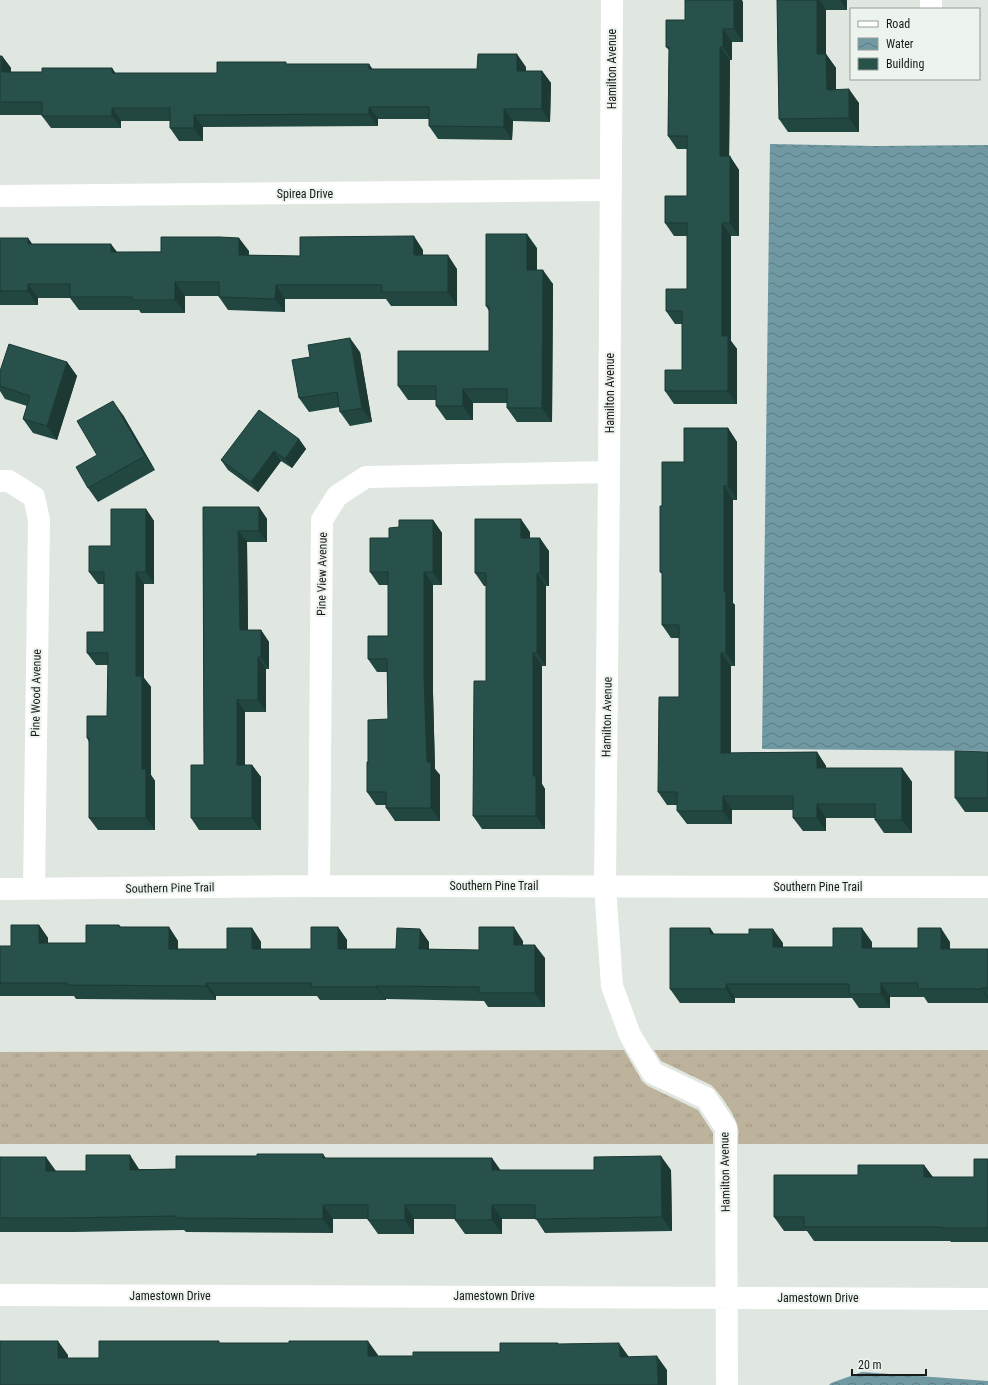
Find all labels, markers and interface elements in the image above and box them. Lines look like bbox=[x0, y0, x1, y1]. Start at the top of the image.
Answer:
legend bbox=[850, 8, 980, 80]
text: Road bbox=[886, 17, 910, 31]
street label: Hamilton Avenue bbox=[605, 28, 619, 109]
text: Water bbox=[886, 37, 914, 51]
text: Building bbox=[886, 57, 924, 71]
street label: Spirea Drive bbox=[277, 187, 334, 201]
street label: Hamilton Avenue bbox=[603, 352, 617, 433]
street label: Pine View Avenue bbox=[314, 532, 330, 616]
street label: Pine Wood Avenue bbox=[28, 649, 44, 737]
street label: Hamilton Avenue bbox=[599, 676, 615, 757]
street label: Southern Pine Trail bbox=[449, 879, 539, 893]
street label: Southern Pine Trail bbox=[125, 880, 215, 896]
street label: Southern Pine Trail bbox=[773, 880, 863, 894]
street label: Hamilton Avenue bbox=[717, 1131, 733, 1212]
street label: Jamestown Drive bbox=[129, 1289, 211, 1303]
street label: Jamestown Drive bbox=[453, 1289, 535, 1303]
street label: Jamestown Drive bbox=[777, 1291, 859, 1305]
scale bar bbox=[852, 1351, 926, 1377]
text: 20 m bbox=[858, 1358, 882, 1372]

